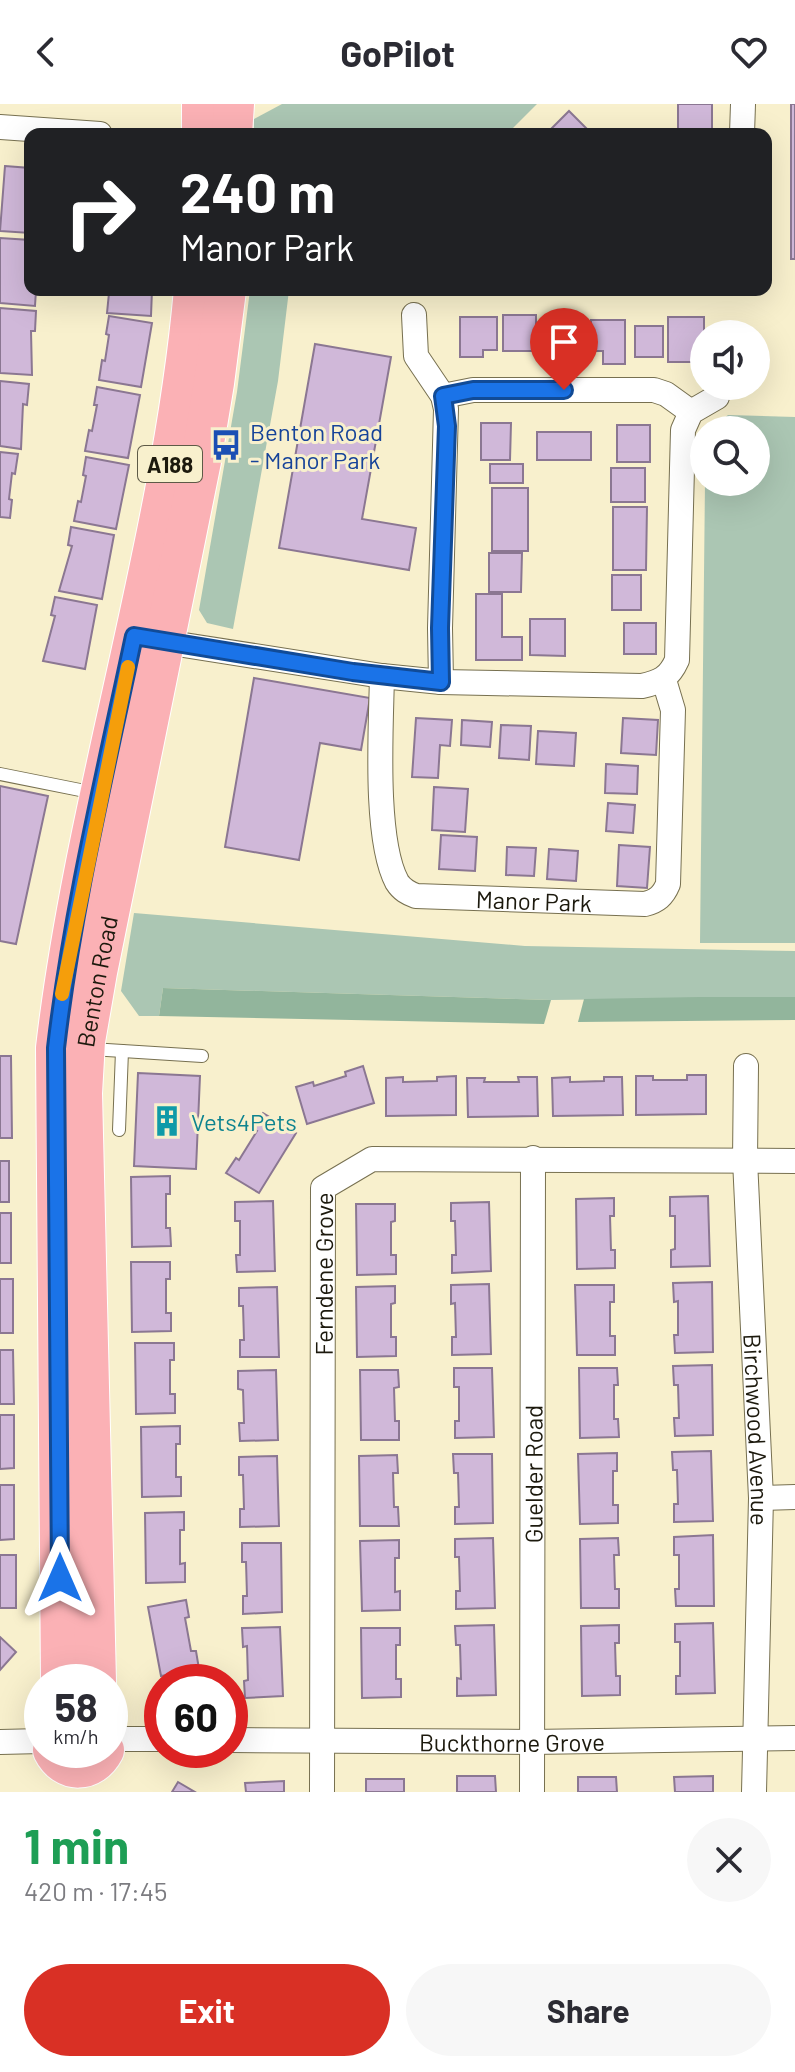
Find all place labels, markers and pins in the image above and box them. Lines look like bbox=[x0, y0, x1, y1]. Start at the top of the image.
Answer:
pin bbox=[530, 308, 598, 390]
place label: Benton Road - Manor Park bbox=[250, 417, 383, 474]
bus stop icon: Benton Road - Manor Park bbox=[209, 428, 243, 462]
building icon: Vets4Pets bbox=[150, 1104, 184, 1138]
place label: Vets4Pets bbox=[191, 1107, 297, 1136]

